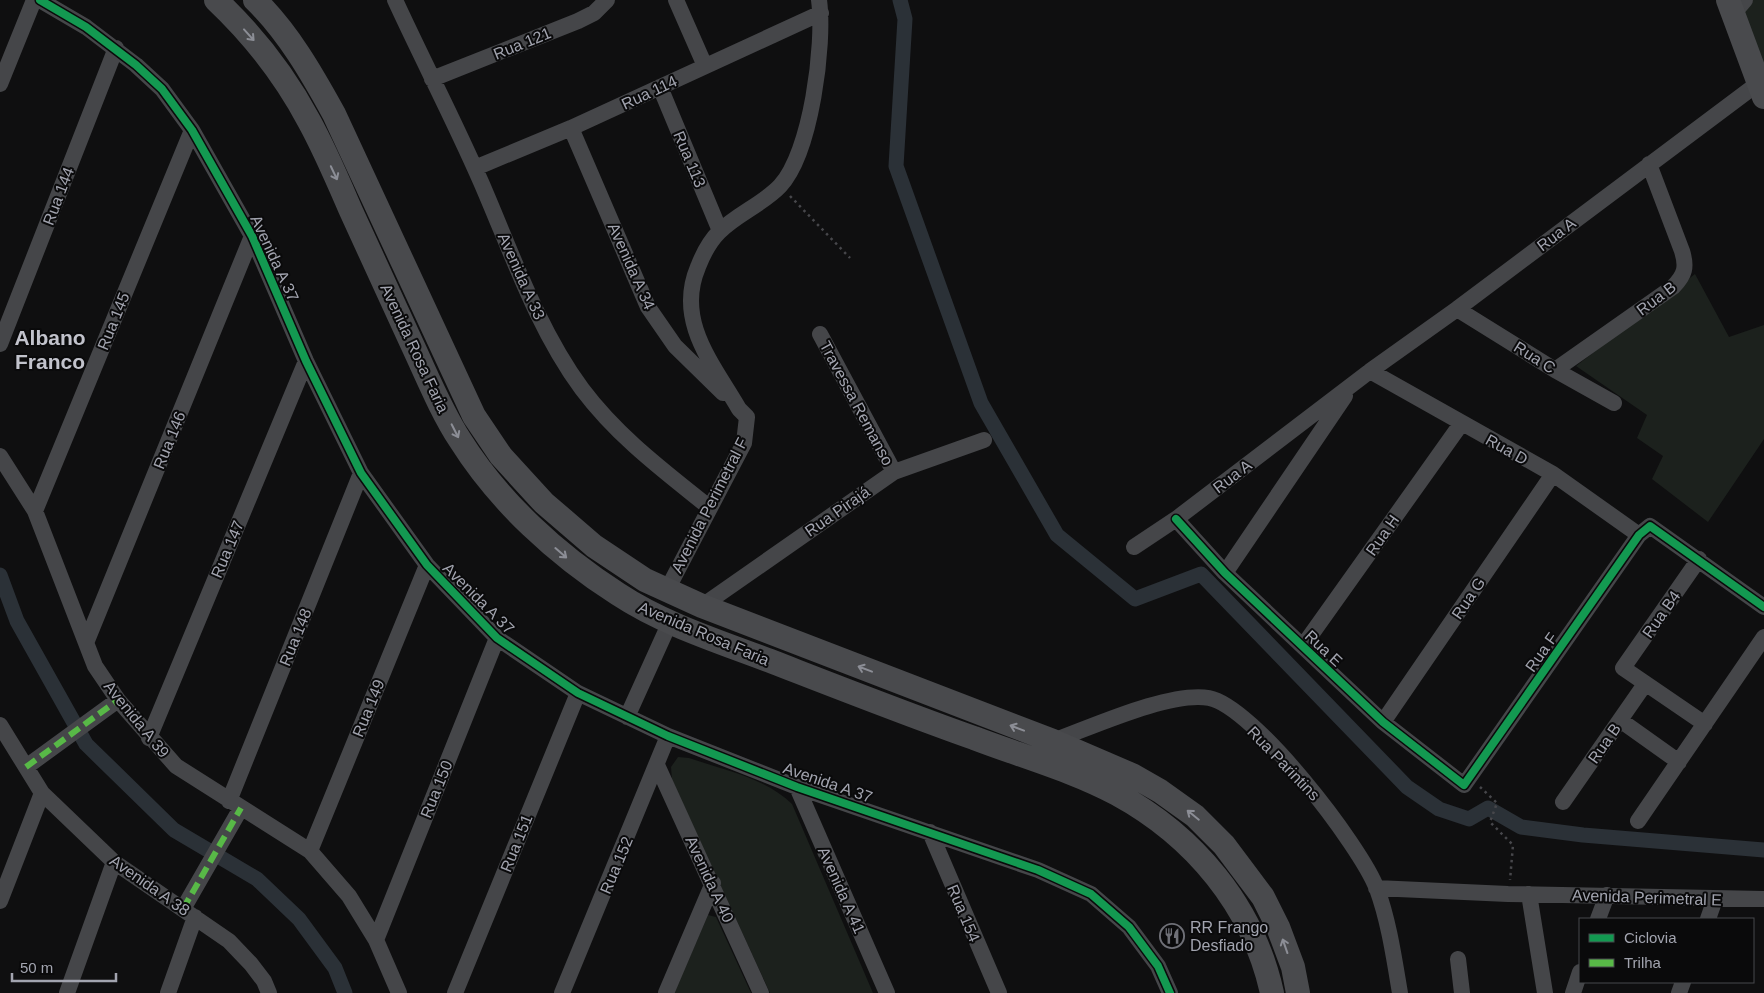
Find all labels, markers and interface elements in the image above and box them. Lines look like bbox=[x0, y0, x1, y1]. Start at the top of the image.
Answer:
street label: Rua 121 bbox=[491, 24, 554, 63]
one-way arrow bbox=[244, 29, 255, 42]
street label: Rua 114 bbox=[619, 72, 680, 113]
street label: Rua 113 bbox=[670, 129, 709, 190]
street label: Rua 144 bbox=[40, 165, 77, 227]
one-way arrow bbox=[329, 165, 339, 180]
street label: Avenida A 37 bbox=[247, 212, 302, 304]
street label: Rua A bbox=[1534, 214, 1579, 254]
street label: Avenida A 34 bbox=[605, 220, 658, 312]
street label: Avenida A 33 bbox=[495, 230, 548, 322]
street label: Rua B bbox=[1633, 278, 1679, 319]
street label: Avenida Rosa Faria bbox=[377, 281, 452, 415]
street label: Rua 145 bbox=[94, 290, 133, 352]
district label: Albano Franco bbox=[14, 326, 86, 373]
street label: Travessa Remanso bbox=[817, 338, 897, 468]
street label: Rua C bbox=[1511, 338, 1558, 377]
street label: Rua 146 bbox=[150, 409, 189, 471]
one-way arrow bbox=[451, 423, 460, 438]
street label: Rua D bbox=[1483, 431, 1531, 468]
street label: Avenida Perimetral F bbox=[668, 435, 751, 576]
street label: Rua A bbox=[1210, 456, 1255, 496]
street label: Rua Pirajá bbox=[802, 483, 873, 540]
street label: Rua H bbox=[1362, 512, 1402, 559]
street label: Rua 147 bbox=[208, 518, 247, 580]
one-way arrow bbox=[555, 547, 568, 559]
street label: Avenida A 37 bbox=[440, 559, 518, 637]
street label: Rua G bbox=[1448, 574, 1488, 622]
street label: Rua B4 bbox=[1639, 587, 1684, 641]
street label: Avenida Rosa Faria bbox=[636, 598, 772, 669]
street label: Rua 148 bbox=[276, 606, 315, 668]
street label: Rua E bbox=[1302, 627, 1346, 670]
street label: Rua F bbox=[1522, 629, 1561, 675]
one-way arrow bbox=[858, 664, 873, 673]
street label: Rua 149 bbox=[349, 677, 388, 739]
street label: Avenida A 39 bbox=[101, 678, 173, 761]
street label: Rua B bbox=[1585, 720, 1624, 766]
one-way arrow bbox=[1010, 723, 1025, 732]
street label: Rua Parintins bbox=[1244, 723, 1323, 804]
street label: Rua 150 bbox=[417, 758, 456, 820]
street label: Avenida A 37 bbox=[781, 759, 875, 806]
one-way arrow bbox=[1187, 809, 1200, 820]
street label: Rua 151 bbox=[497, 812, 536, 874]
street label: Avenida A 40 bbox=[682, 833, 737, 925]
street label: Rua 152 bbox=[597, 834, 636, 896]
street label: Avenida A 41 bbox=[815, 844, 868, 936]
street label: Avenida A 38 bbox=[107, 852, 193, 919]
street label: Rua 154 bbox=[944, 882, 983, 944]
street label: Avenida Perimetral E bbox=[1572, 886, 1722, 909]
legend bbox=[1579, 918, 1754, 983]
place label: RR Frango Desfiado bbox=[1190, 919, 1268, 954]
restaurant icon: RR Frango Desfiado bbox=[1159, 923, 1185, 949]
text: Ciclovia bbox=[1624, 929, 1677, 946]
one-way arrow bbox=[1280, 939, 1289, 954]
scale bar bbox=[12, 950, 116, 982]
text: Trilha bbox=[1624, 954, 1662, 971]
text: 50 m bbox=[20, 959, 53, 976]

